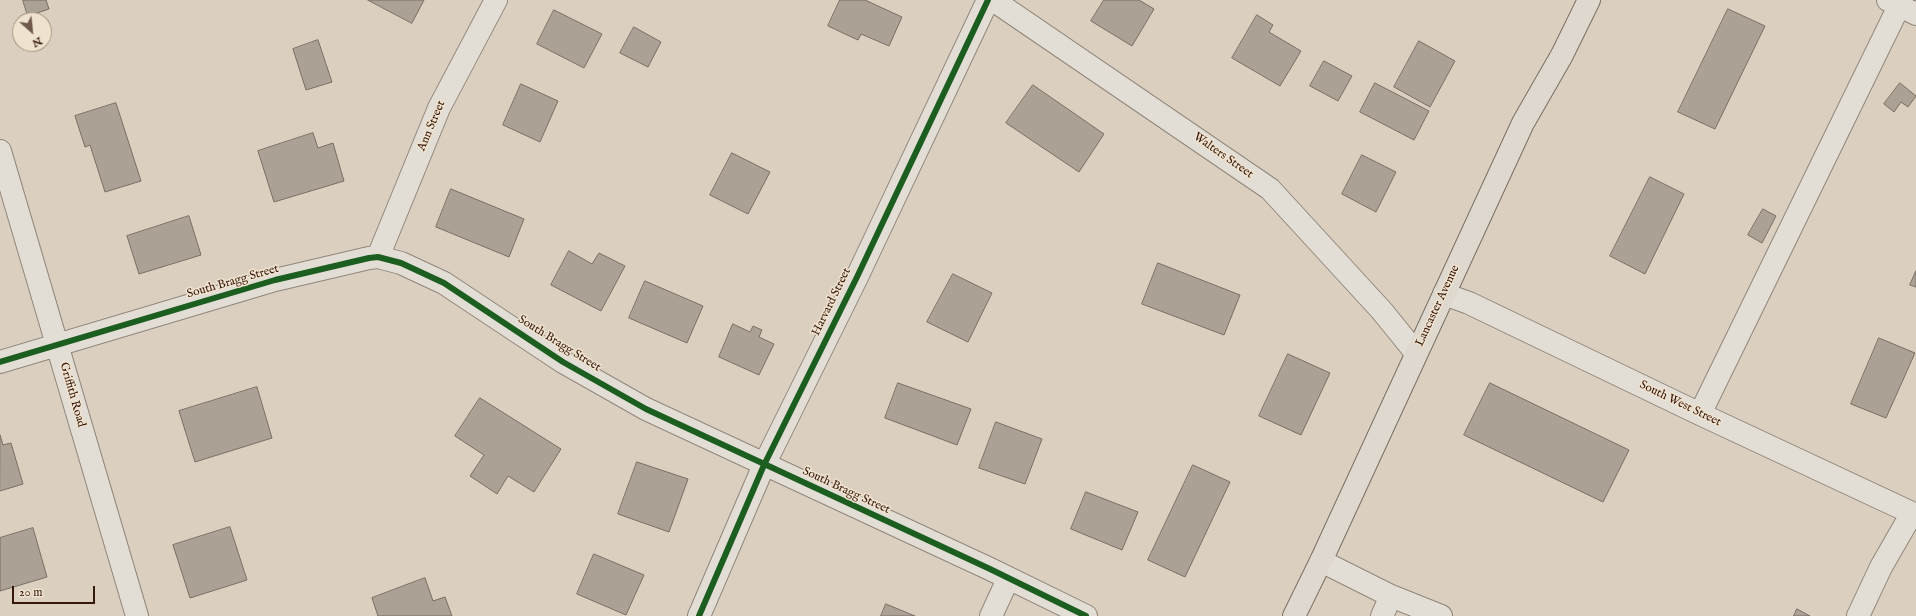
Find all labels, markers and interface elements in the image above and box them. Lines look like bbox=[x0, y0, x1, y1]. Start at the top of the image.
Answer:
north arrow bbox=[12, 12, 52, 52]
text: N bbox=[30, 33, 44, 50]
street label: Ann Street bbox=[415, 99, 449, 153]
street label: Walters Street bbox=[1190, 130, 1256, 182]
street label: South Bragg Street bbox=[185, 262, 281, 302]
street label: Lancaster Avenue bbox=[1413, 263, 1463, 349]
street label: Harvard Street bbox=[809, 266, 855, 338]
street label: South Bragg Street bbox=[515, 313, 603, 375]
street label: Griffith Road bbox=[56, 361, 88, 429]
street label: South West Street bbox=[1637, 378, 1723, 430]
street label: South Bragg Street bbox=[800, 464, 892, 518]
scale bar bbox=[14, 578, 97, 604]
text: 20 m bbox=[19, 585, 42, 600]

